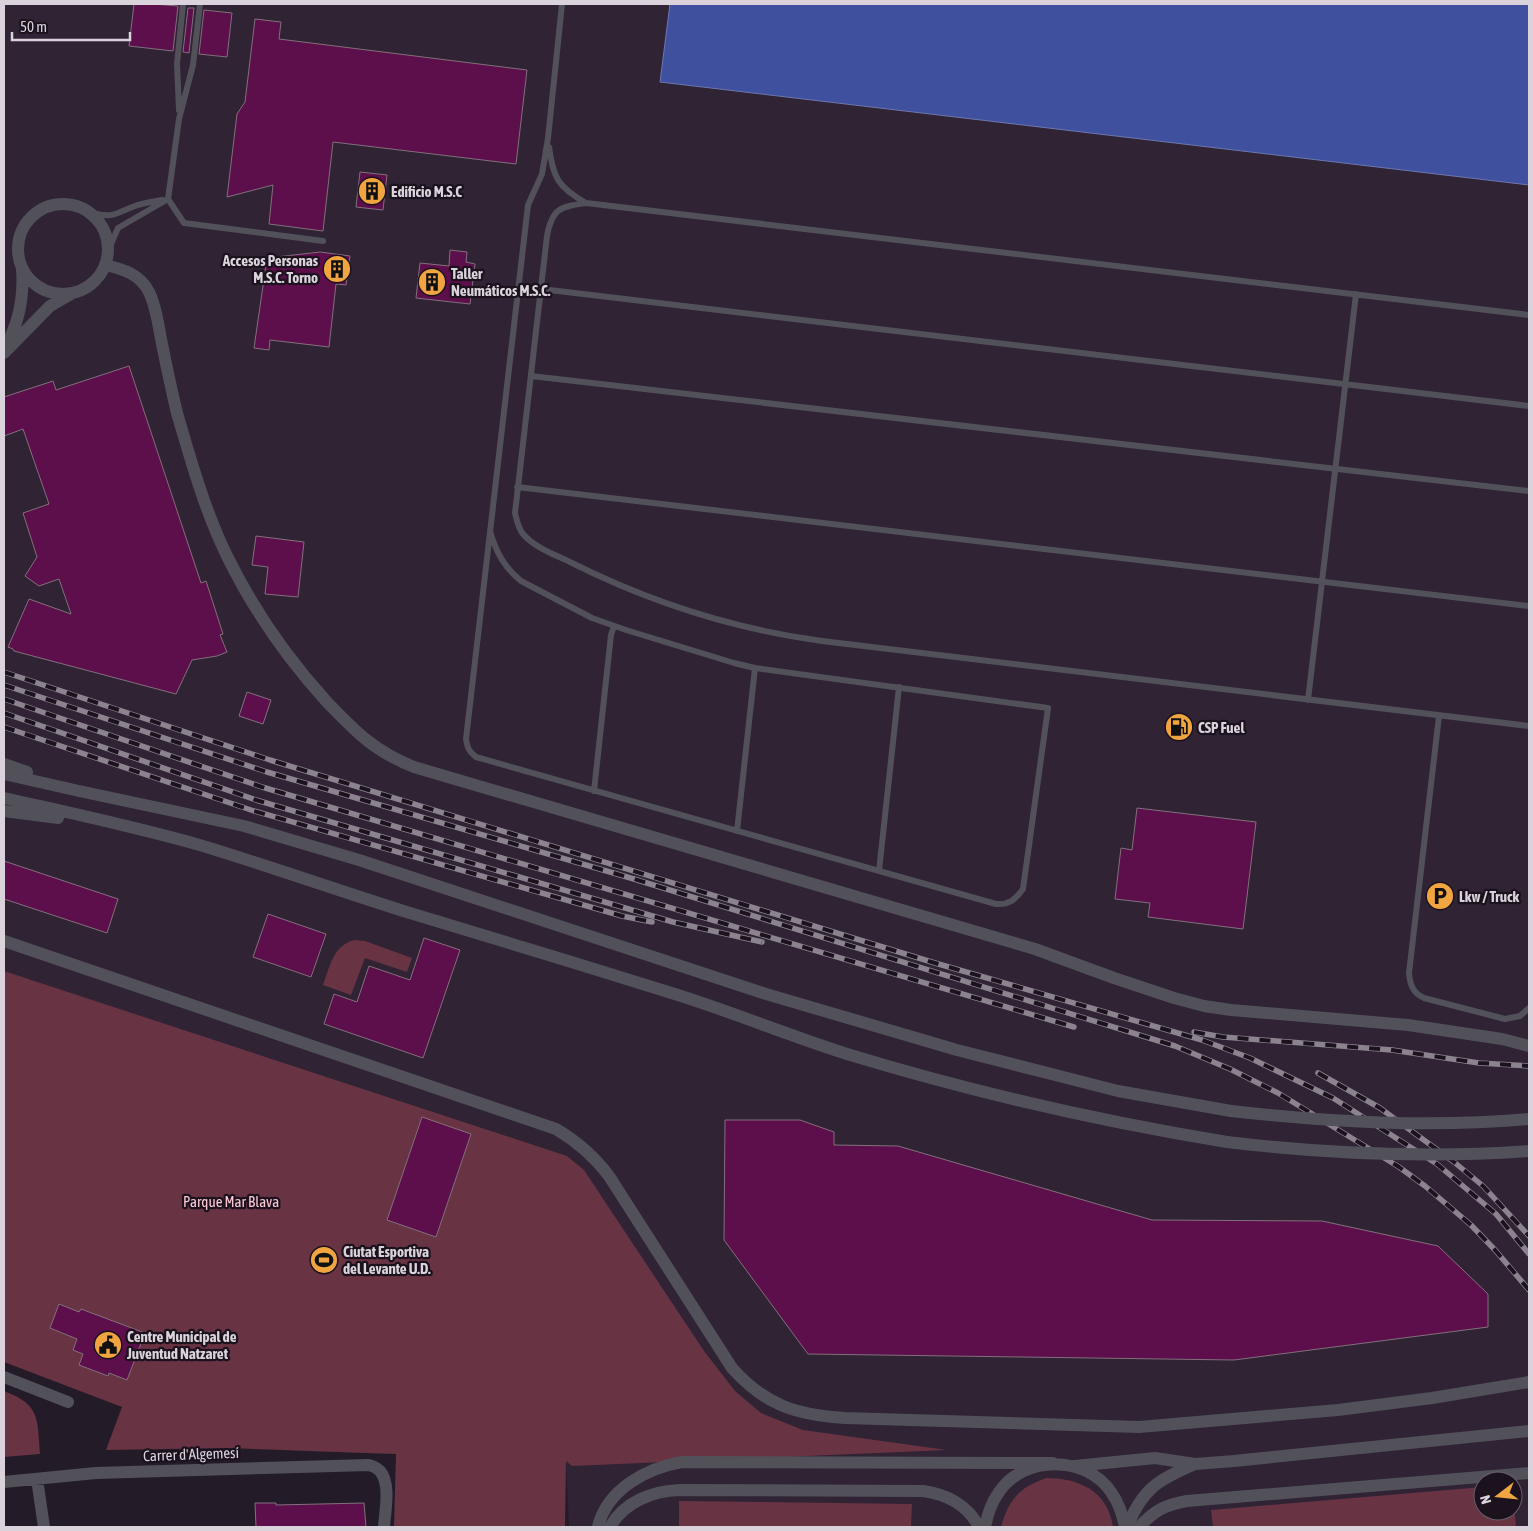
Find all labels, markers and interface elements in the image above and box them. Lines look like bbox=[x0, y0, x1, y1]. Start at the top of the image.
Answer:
scale bar bbox=[12, 10, 130, 42]
text: 50 m bbox=[20, 18, 47, 35]
building icon: Edificio M.S.C bbox=[357, 176, 387, 206]
place label: Edificio M.S.C bbox=[391, 183, 462, 200]
place label: Accesos Personas M.S.C. Torno bbox=[222, 252, 319, 286]
building icon: Accesos Personas M.S.C. Torno bbox=[322, 254, 352, 284]
place label: Taller Neumáticos M.S.C. bbox=[451, 265, 551, 299]
building icon: Taller Neumáticos M.S.C. bbox=[417, 267, 447, 297]
fuel station icon: CSP Fuel bbox=[1164, 712, 1194, 742]
place label: CSP Fuel bbox=[1198, 719, 1245, 736]
parking icon: Lkw / Truck bbox=[1425, 881, 1455, 911]
place label: Lkw / Truck bbox=[1459, 888, 1519, 905]
park label: Parque Mar Blava bbox=[183, 1193, 279, 1210]
place label: Ciutat Esportiva del Levante U.D. bbox=[343, 1243, 431, 1277]
sports icon: Ciutat Esportiva del Levante U.D. bbox=[309, 1245, 339, 1275]
place label: Centre Municipal de Juventud Natzaret bbox=[126, 1328, 237, 1362]
public building icon: Centre Municipal de Juventud Natzaret bbox=[93, 1330, 123, 1360]
street label: Carrer d'Algemesí bbox=[143, 1444, 240, 1464]
north arrow bbox=[1473, 1471, 1523, 1521]
text: N bbox=[1477, 1493, 1494, 1506]

